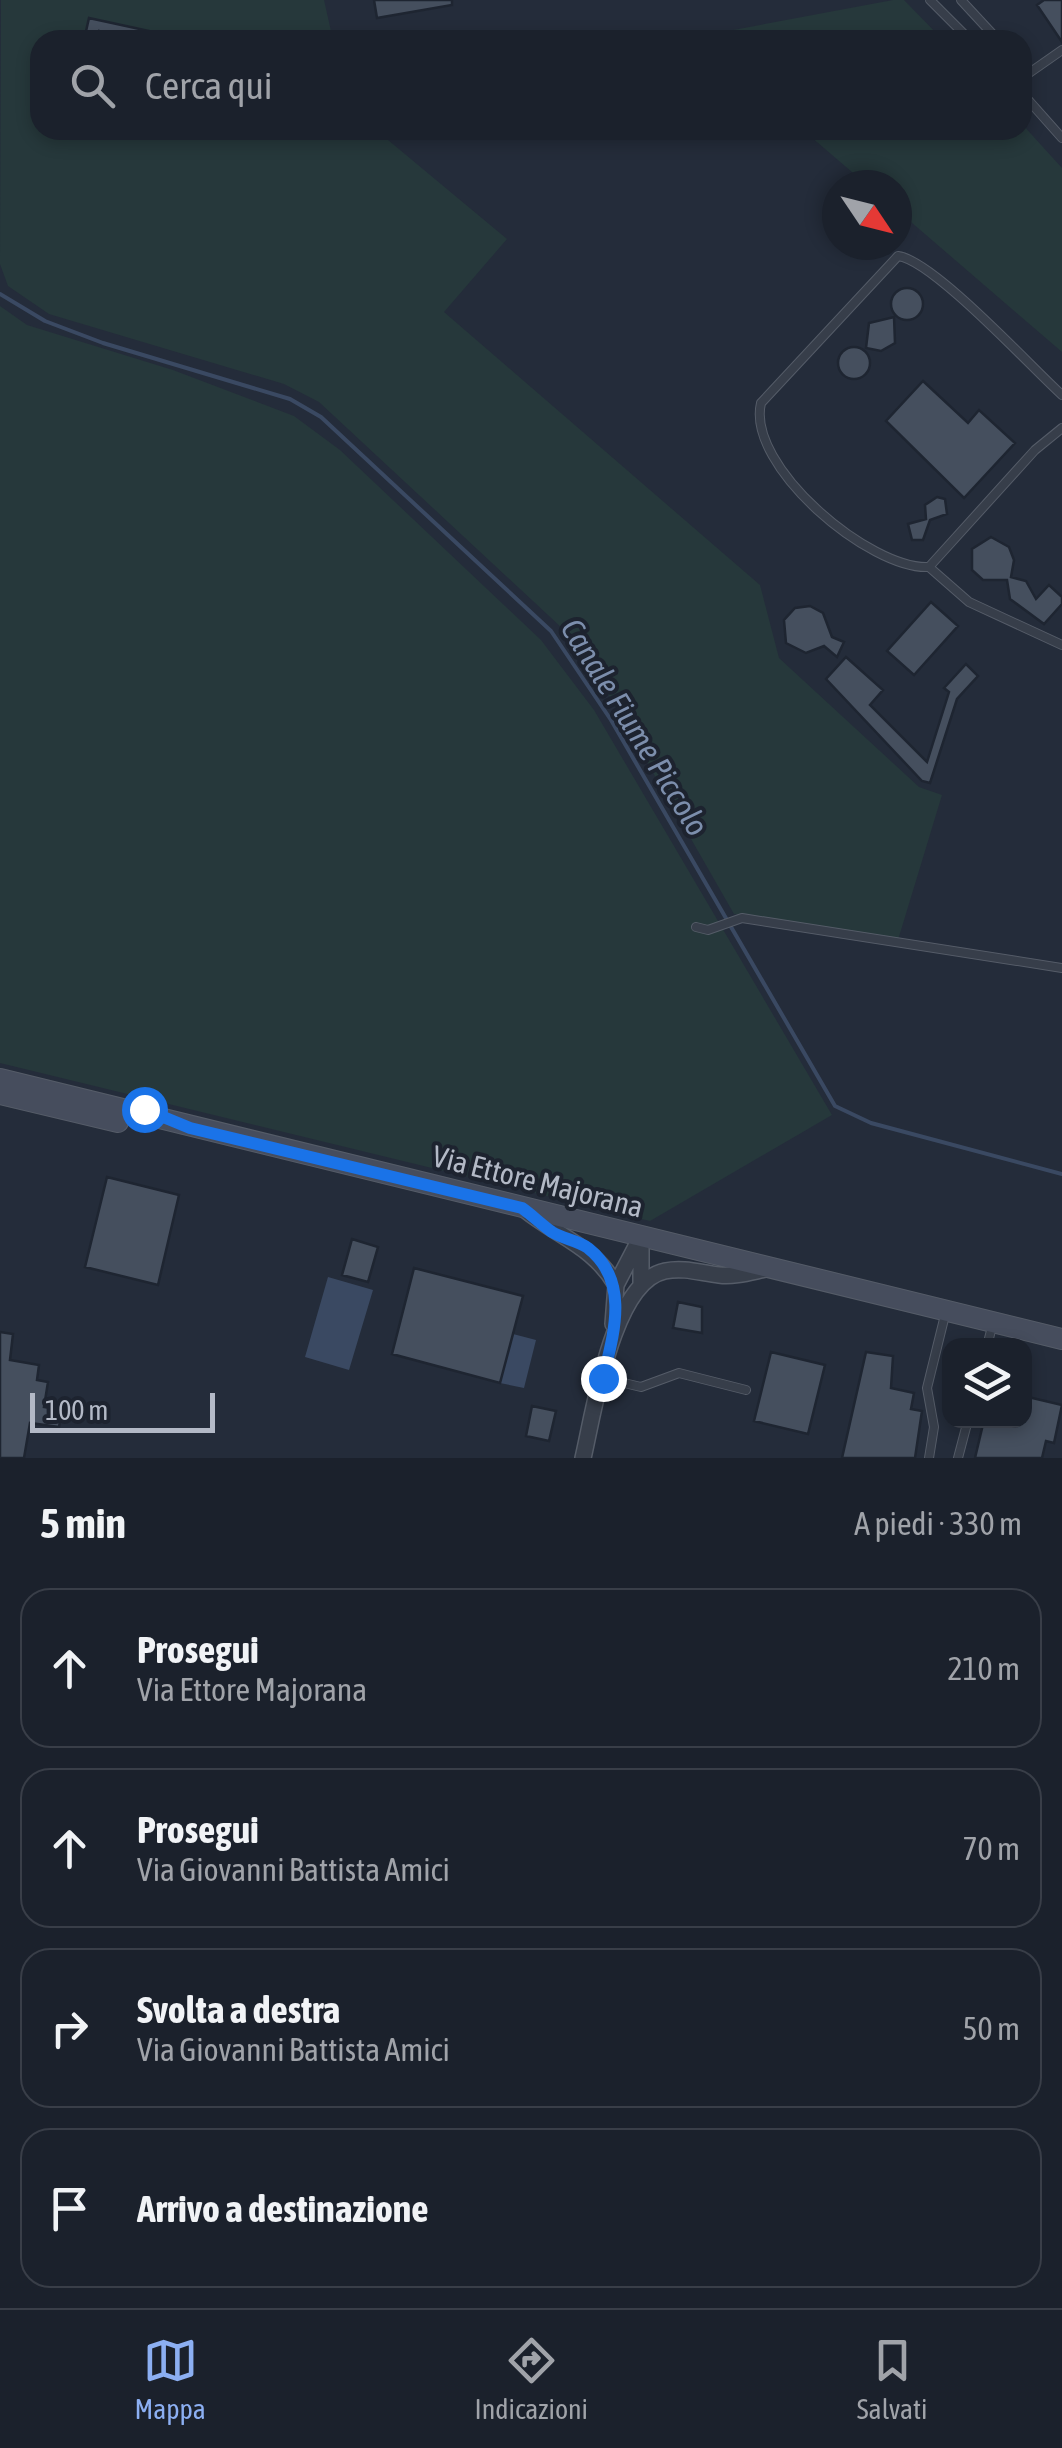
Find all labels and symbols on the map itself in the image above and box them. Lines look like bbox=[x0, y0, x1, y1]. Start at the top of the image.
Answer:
north arrow bbox=[822, 170, 912, 260]
water label: Canale Fiume Piccolo bbox=[553, 612, 717, 842]
route start bbox=[122, 1087, 168, 1133]
street label: Via Ettore Majorana bbox=[429, 1138, 647, 1224]
route end bbox=[581, 1356, 627, 1402]
scale bar bbox=[30, 1388, 215, 1432]

